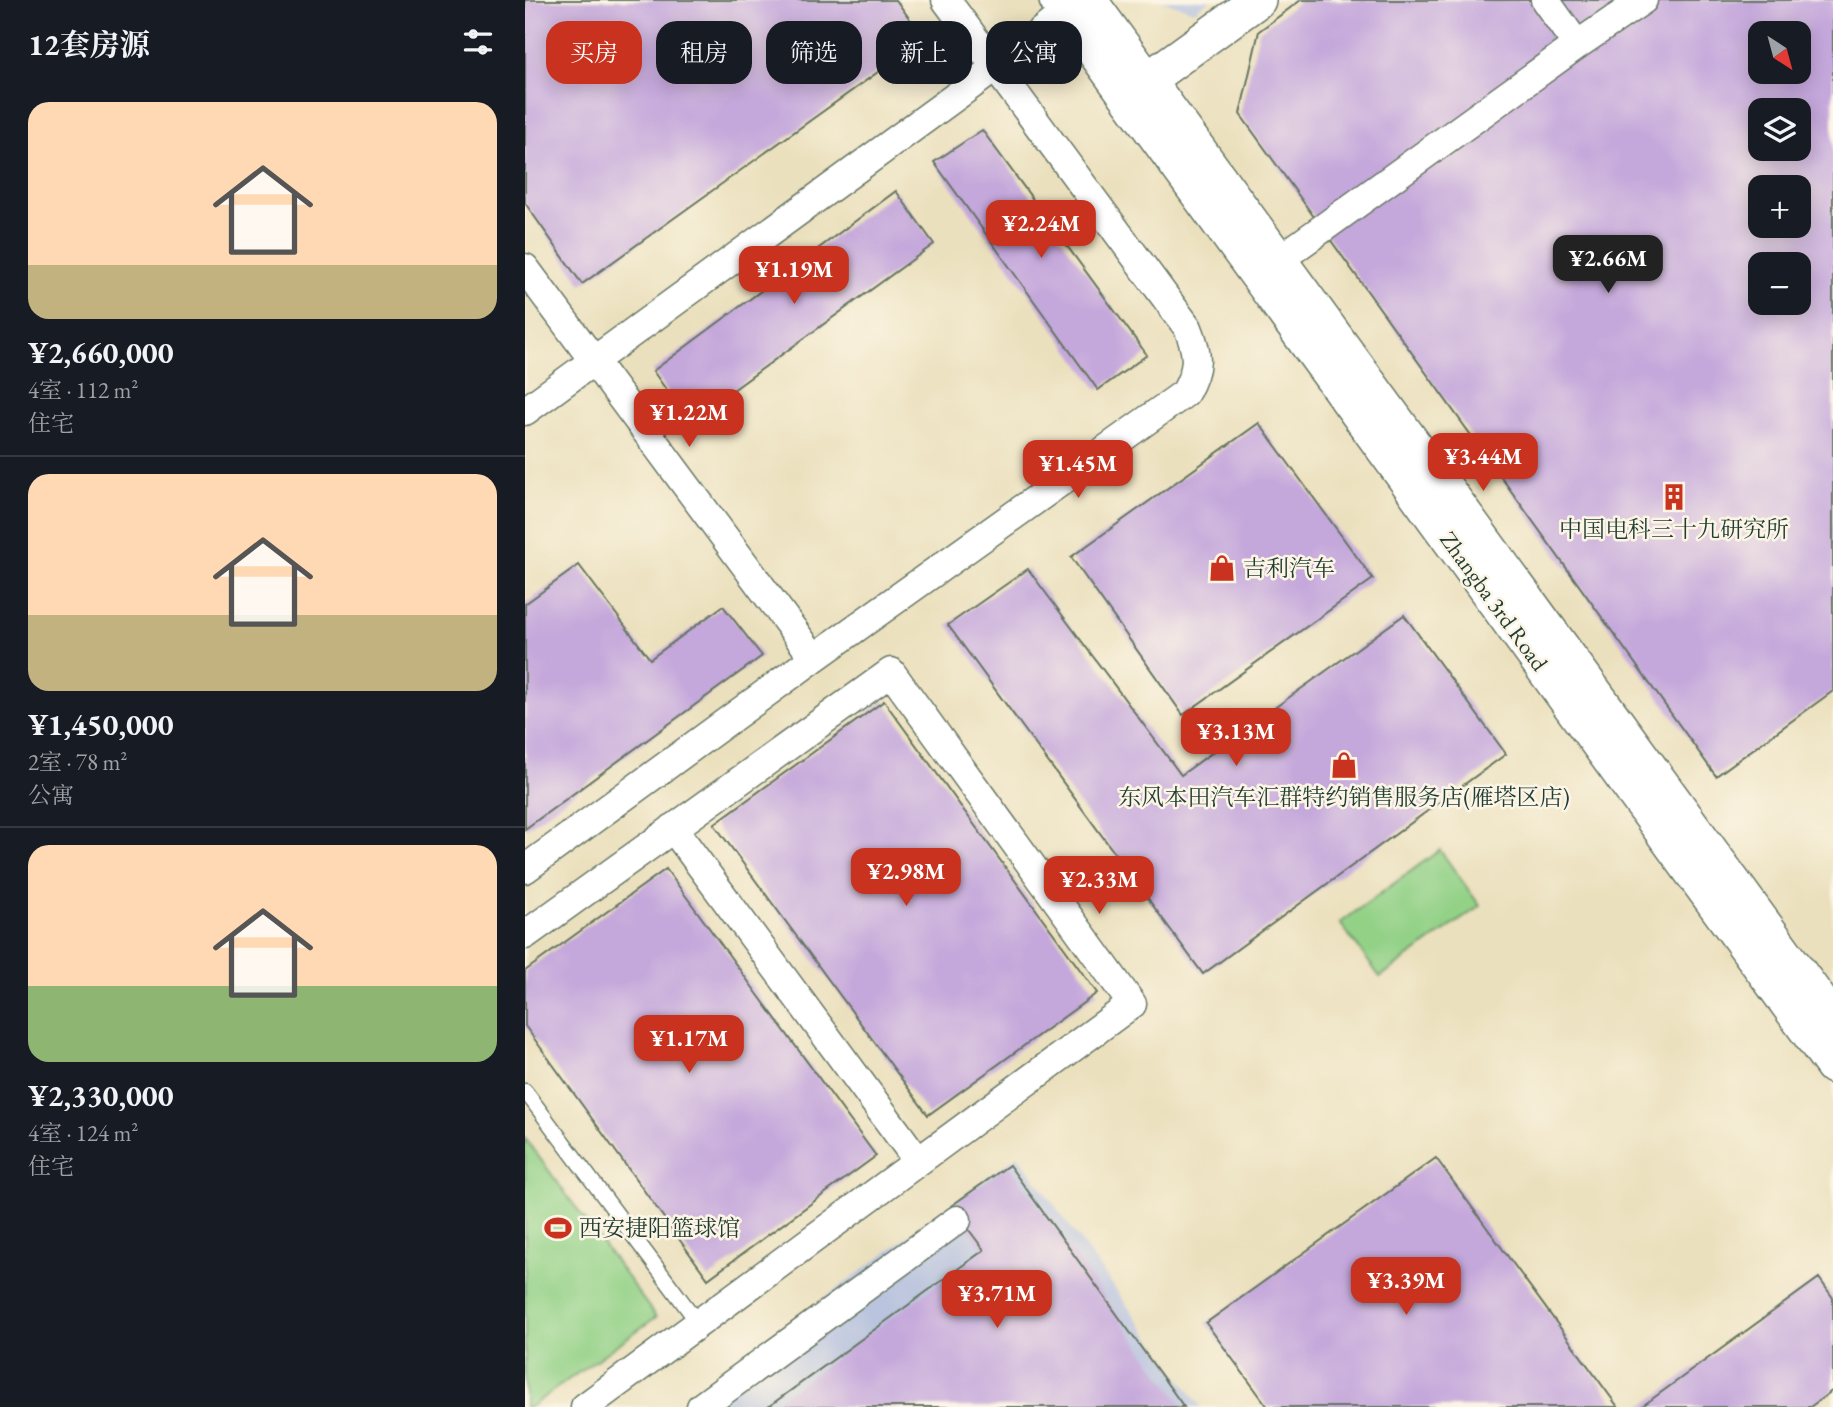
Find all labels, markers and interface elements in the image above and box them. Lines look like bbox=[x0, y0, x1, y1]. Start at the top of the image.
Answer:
chip: 买房 bbox=[546, 21, 642, 84]
chip: 租房 bbox=[656, 21, 752, 84]
chip: 筛选 bbox=[766, 21, 862, 84]
chip: 新上 bbox=[876, 21, 972, 84]
chip: 公寓 bbox=[986, 21, 1082, 84]
north arrow bbox=[1748, 21, 1811, 84]
map controls bbox=[1748, 21, 1811, 315]
icon: filters bbox=[459, 23, 497, 61]
text: 12套房源 bbox=[28, 25, 150, 64]
button: layers bbox=[1748, 98, 1811, 161]
icon: home bbox=[200, 147, 326, 273]
button: + bbox=[1748, 175, 1811, 238]
pin: ¥2.24M bbox=[984, 201, 1098, 260]
text: ¥2.24M bbox=[1002, 208, 1080, 238]
pin: ¥2.66M bbox=[1551, 236, 1665, 295]
text: ¥2.66M bbox=[1569, 243, 1647, 273]
pin: ¥1.19M bbox=[737, 246, 851, 306]
button: − bbox=[1748, 252, 1811, 315]
text: ¥1.19M bbox=[755, 254, 833, 284]
text: ¥2,660,000 bbox=[28, 333, 174, 372]
text: 4室 · 112 m² bbox=[28, 375, 138, 405]
pin: ¥1.22M bbox=[632, 390, 746, 449]
text: ¥1.22M bbox=[650, 397, 728, 427]
text: 住宅 bbox=[28, 408, 74, 438]
pin: ¥3.44M bbox=[1426, 434, 1540, 493]
pin: ¥1.45M bbox=[1021, 440, 1135, 500]
text: ¥3.44M bbox=[1444, 441, 1522, 471]
text: ¥1.45M bbox=[1039, 448, 1117, 478]
building icon: 中国电科三十九研究所 bbox=[1659, 482, 1689, 512]
place label: 中国电科三十九研究所 bbox=[1559, 514, 1789, 544]
icon: home bbox=[200, 519, 326, 645]
street label: Zhangba 3rd Road bbox=[1433, 525, 1555, 677]
shop icon: 吉利汽车 bbox=[1207, 553, 1237, 583]
place label: 吉利汽车 bbox=[1243, 553, 1335, 583]
text: ¥1,450,000 bbox=[28, 705, 174, 744]
pin: ¥3.13M bbox=[1179, 708, 1293, 768]
text: ¥3.13M bbox=[1197, 716, 1275, 746]
text: 2室 · 78 m² bbox=[28, 747, 127, 777]
shop icon: 东风本田汽车汇群特约销售服务店(雁塔区店) bbox=[1329, 750, 1359, 780]
text: 公寓 bbox=[28, 780, 74, 810]
place label: 东风本田汽车汇群特约销售服务店(雁塔区店) bbox=[1118, 782, 1570, 812]
pin: ¥2.98M bbox=[849, 848, 963, 908]
text: ¥2.98M bbox=[867, 856, 945, 886]
pin: ¥2.33M bbox=[1042, 856, 1156, 916]
text: ¥2.33M bbox=[1060, 864, 1138, 894]
icon: home bbox=[200, 890, 326, 1016]
pin: ¥1.17M bbox=[632, 1016, 746, 1075]
text: ¥1.17M bbox=[650, 1023, 728, 1053]
text: ¥2,330,000 bbox=[28, 1076, 174, 1115]
text: 4室 · 124 m² bbox=[28, 1118, 138, 1148]
text: 住宅 bbox=[28, 1151, 74, 1181]
sports icon: 西安捷阳篮球馆 bbox=[543, 1213, 573, 1243]
place label: 西安捷阳篮球馆 bbox=[579, 1213, 740, 1243]
pin: ¥3.39M bbox=[1349, 1258, 1463, 1317]
text: ¥3.39M bbox=[1367, 1265, 1445, 1295]
pin: ¥3.71M bbox=[940, 1270, 1054, 1330]
text: ¥3.71M bbox=[958, 1278, 1036, 1308]

